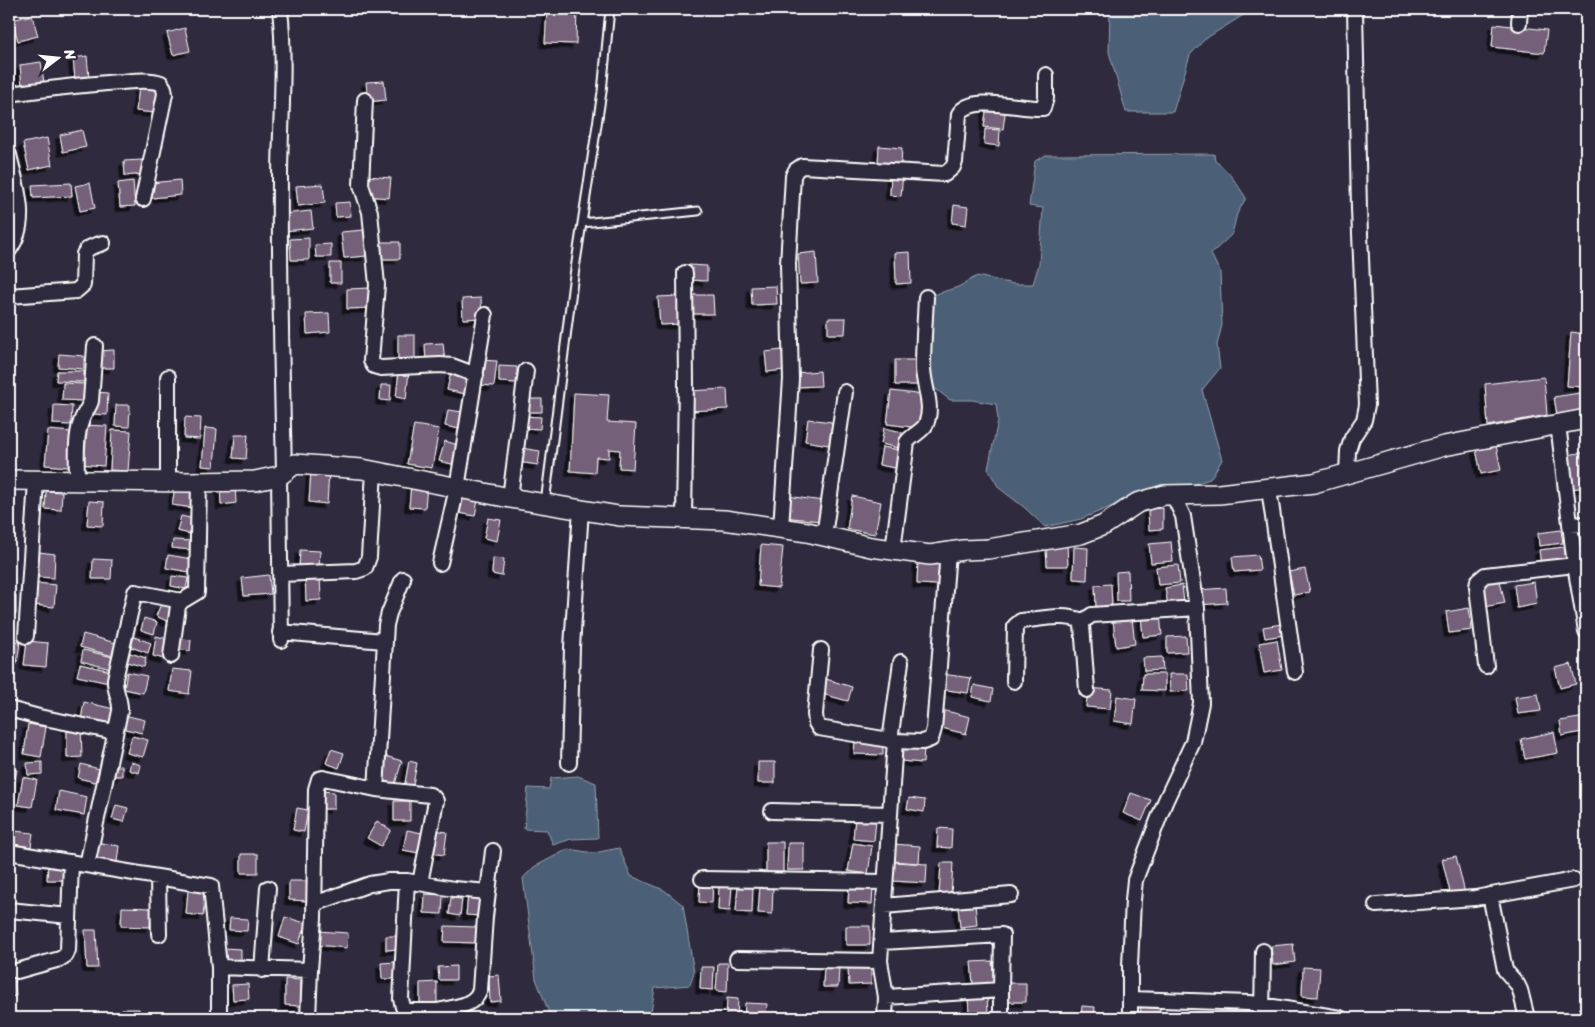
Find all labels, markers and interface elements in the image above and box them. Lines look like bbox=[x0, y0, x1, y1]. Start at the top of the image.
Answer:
north arrow bbox=[32, 32, 82, 82]
text: N bbox=[56, 45, 83, 63]

